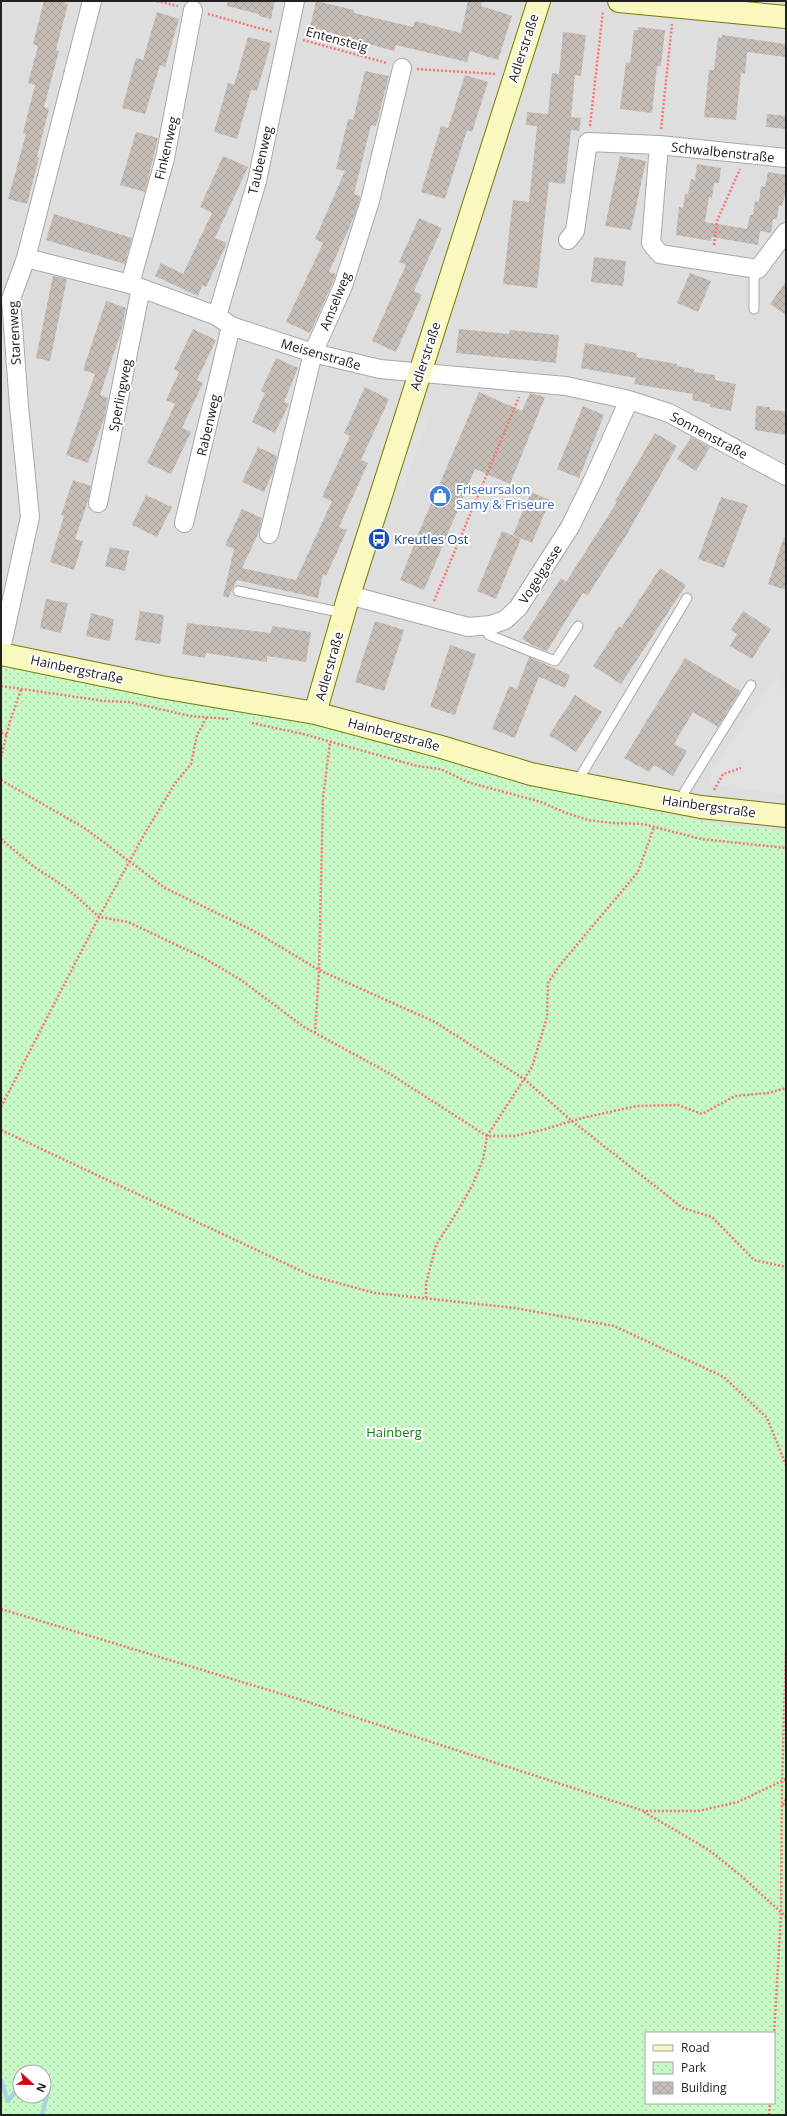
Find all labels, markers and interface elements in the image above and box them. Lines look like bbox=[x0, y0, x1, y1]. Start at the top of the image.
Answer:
street label: Adlerstraße bbox=[503, 12, 543, 84]
street label: Entensteig bbox=[304, 22, 370, 56]
street label: Finkenweg bbox=[150, 115, 182, 181]
street label: Taubenweg bbox=[243, 124, 277, 196]
street label: Schwalbenstraße bbox=[670, 138, 776, 166]
street label: Amselweg bbox=[315, 269, 355, 333]
street label: Starenweg bbox=[3, 301, 25, 365]
street label: Adlerstraße bbox=[405, 320, 445, 392]
street label: Meisenstraße bbox=[279, 334, 363, 374]
street label: Sperlingweg bbox=[104, 357, 136, 433]
street label: Rabenweg bbox=[192, 392, 224, 458]
street label: Sonnenstraße bbox=[667, 407, 751, 463]
place label: Friseursalon Samy & Friseure bbox=[456, 480, 555, 513]
shop icon: Friseursalon Samy & Friseure bbox=[427, 483, 453, 509]
bus stop icon: Kreutles Ost bbox=[366, 526, 392, 552]
place label: Kreutles Ost bbox=[394, 530, 469, 548]
street label: Vogelgasse bbox=[514, 541, 566, 607]
street label: Adlerstraße bbox=[311, 629, 347, 703]
street label: Hainbergstraße bbox=[29, 650, 125, 688]
street label: Hainbergstraße bbox=[346, 713, 442, 755]
street label: Hainbergstraße bbox=[661, 791, 757, 821]
park label: Hainberg bbox=[366, 1423, 422, 1441]
legend bbox=[645, 2032, 775, 2104]
text: Road bbox=[681, 2039, 710, 2056]
text: Park bbox=[681, 2059, 707, 2076]
north arrow bbox=[12, 2064, 52, 2104]
text: Building bbox=[681, 2079, 727, 2096]
text: N bbox=[33, 2081, 50, 2095]

